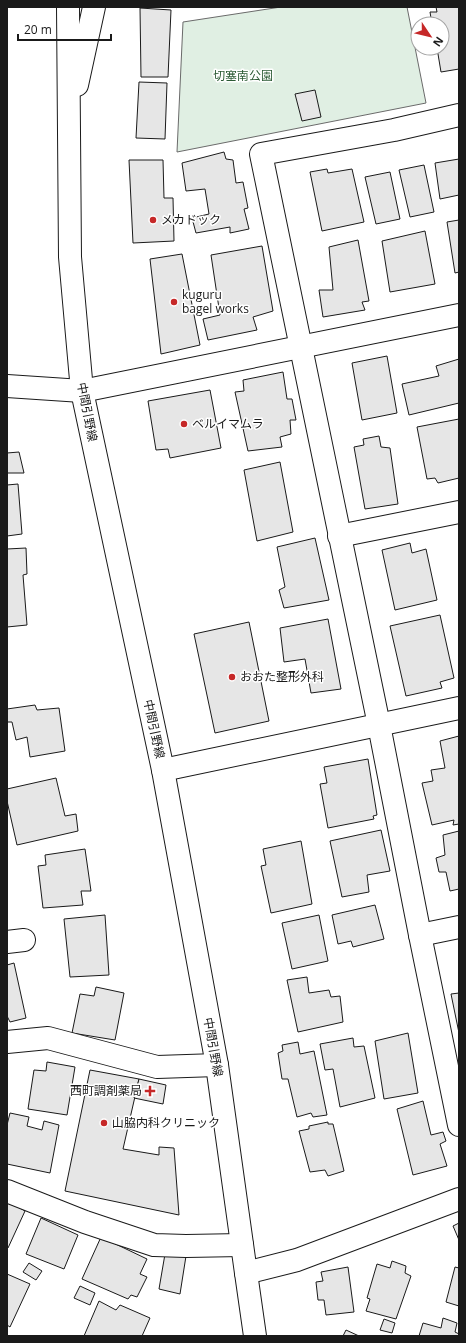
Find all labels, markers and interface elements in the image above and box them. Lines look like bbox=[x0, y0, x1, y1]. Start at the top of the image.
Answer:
scale bar bbox=[18, 16, 111, 42]
north arrow bbox=[410, 16, 450, 56]
text: 20 m bbox=[24, 21, 52, 38]
text: N bbox=[430, 34, 447, 50]
park label: 切塞南公園 bbox=[213, 67, 273, 84]
place label: メカドック bbox=[161, 211, 221, 228]
marker: メカドック bbox=[148, 215, 158, 225]
place label: kuguru bagel works bbox=[182, 286, 249, 317]
marker: kuguru bagel works bbox=[169, 297, 179, 307]
street label: 中間引野線 bbox=[73, 381, 102, 443]
place label: ベルイマムラ bbox=[192, 415, 263, 432]
marker: ベルイマムラ bbox=[179, 419, 189, 429]
place label: おおた整形外科 bbox=[240, 668, 324, 685]
marker: おおた整形外科 bbox=[227, 672, 237, 682]
street label: 中間引野線 bbox=[140, 698, 169, 760]
street label: 中間引野線 bbox=[200, 1016, 227, 1078]
place label: 西町調剤薬局 bbox=[70, 1082, 142, 1099]
marker: 西町調剤薬局 bbox=[145, 1086, 155, 1096]
place label: 山脇内科クリニック bbox=[112, 1114, 220, 1131]
marker: 山脇内科クリニック bbox=[99, 1118, 109, 1128]

